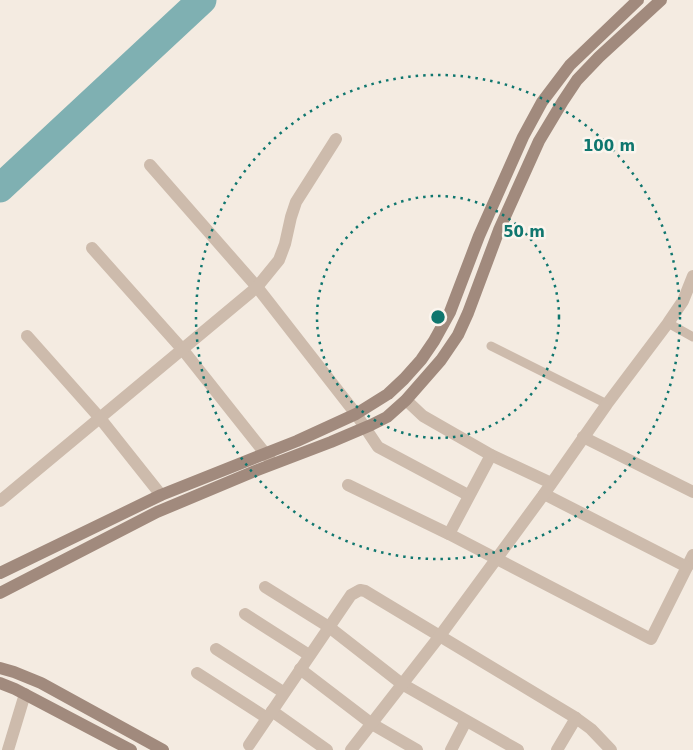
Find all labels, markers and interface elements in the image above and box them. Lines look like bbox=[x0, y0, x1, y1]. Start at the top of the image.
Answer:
text: 100 m bbox=[583, 137, 635, 155]
text: 50 m bbox=[503, 223, 545, 241]
centre of rings bbox=[429, 308, 447, 326]

